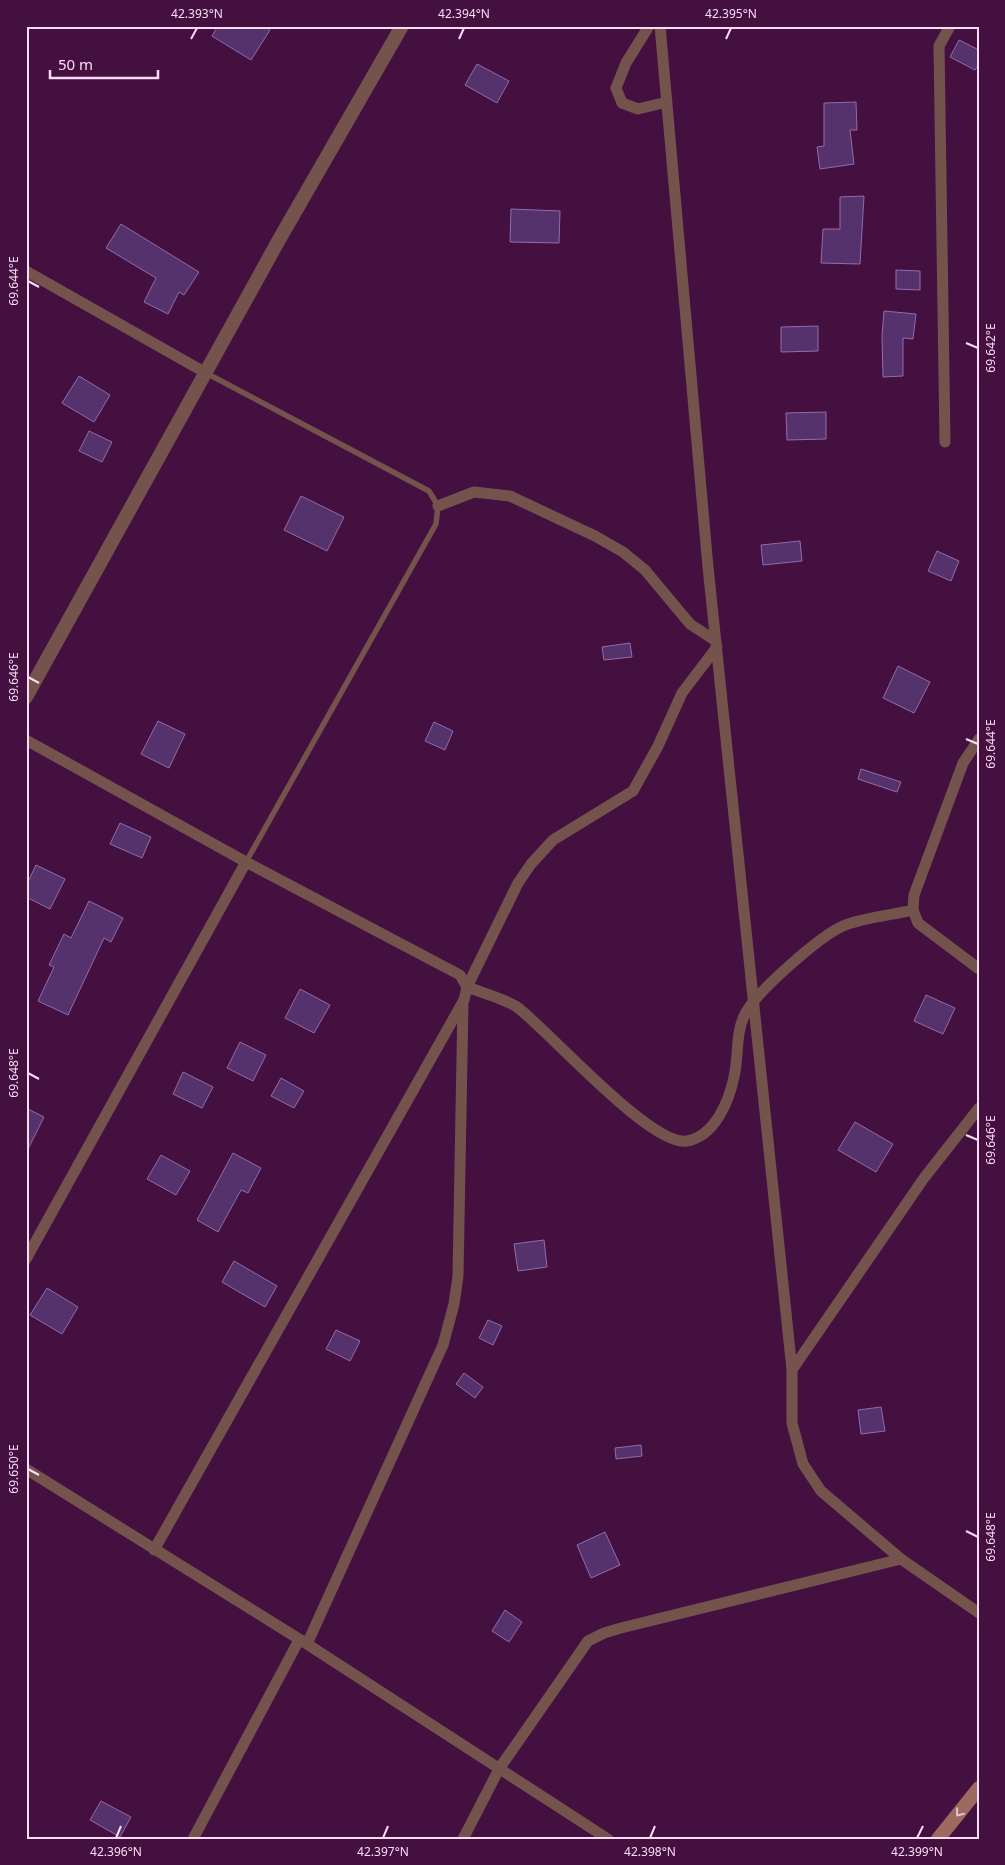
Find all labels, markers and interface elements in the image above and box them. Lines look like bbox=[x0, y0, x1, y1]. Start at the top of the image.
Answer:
text: 42.393°N bbox=[171, 5, 223, 22]
text: 42.394°N bbox=[438, 5, 490, 22]
text: 42.395°N bbox=[705, 5, 757, 22]
scale bar bbox=[50, 48, 158, 80]
text: 50 m bbox=[58, 54, 93, 74]
text: 69.644°E bbox=[5, 256, 22, 306]
text: 69.642°E bbox=[982, 323, 999, 373]
text: 69.646°E bbox=[5, 652, 22, 702]
text: 69.644°E bbox=[982, 719, 999, 769]
text: 69.648°E bbox=[5, 1048, 22, 1098]
text: 69.646°E bbox=[982, 1115, 999, 1165]
text: 69.650°E bbox=[5, 1444, 22, 1494]
text: 69.648°E bbox=[982, 1512, 999, 1562]
one-way arrow bbox=[955, 1808, 964, 1817]
text: 42.396°N bbox=[90, 1843, 142, 1860]
text: 42.397°N bbox=[357, 1843, 409, 1860]
text: 42.398°N bbox=[624, 1843, 676, 1860]
text: 42.399°N bbox=[891, 1843, 943, 1860]

